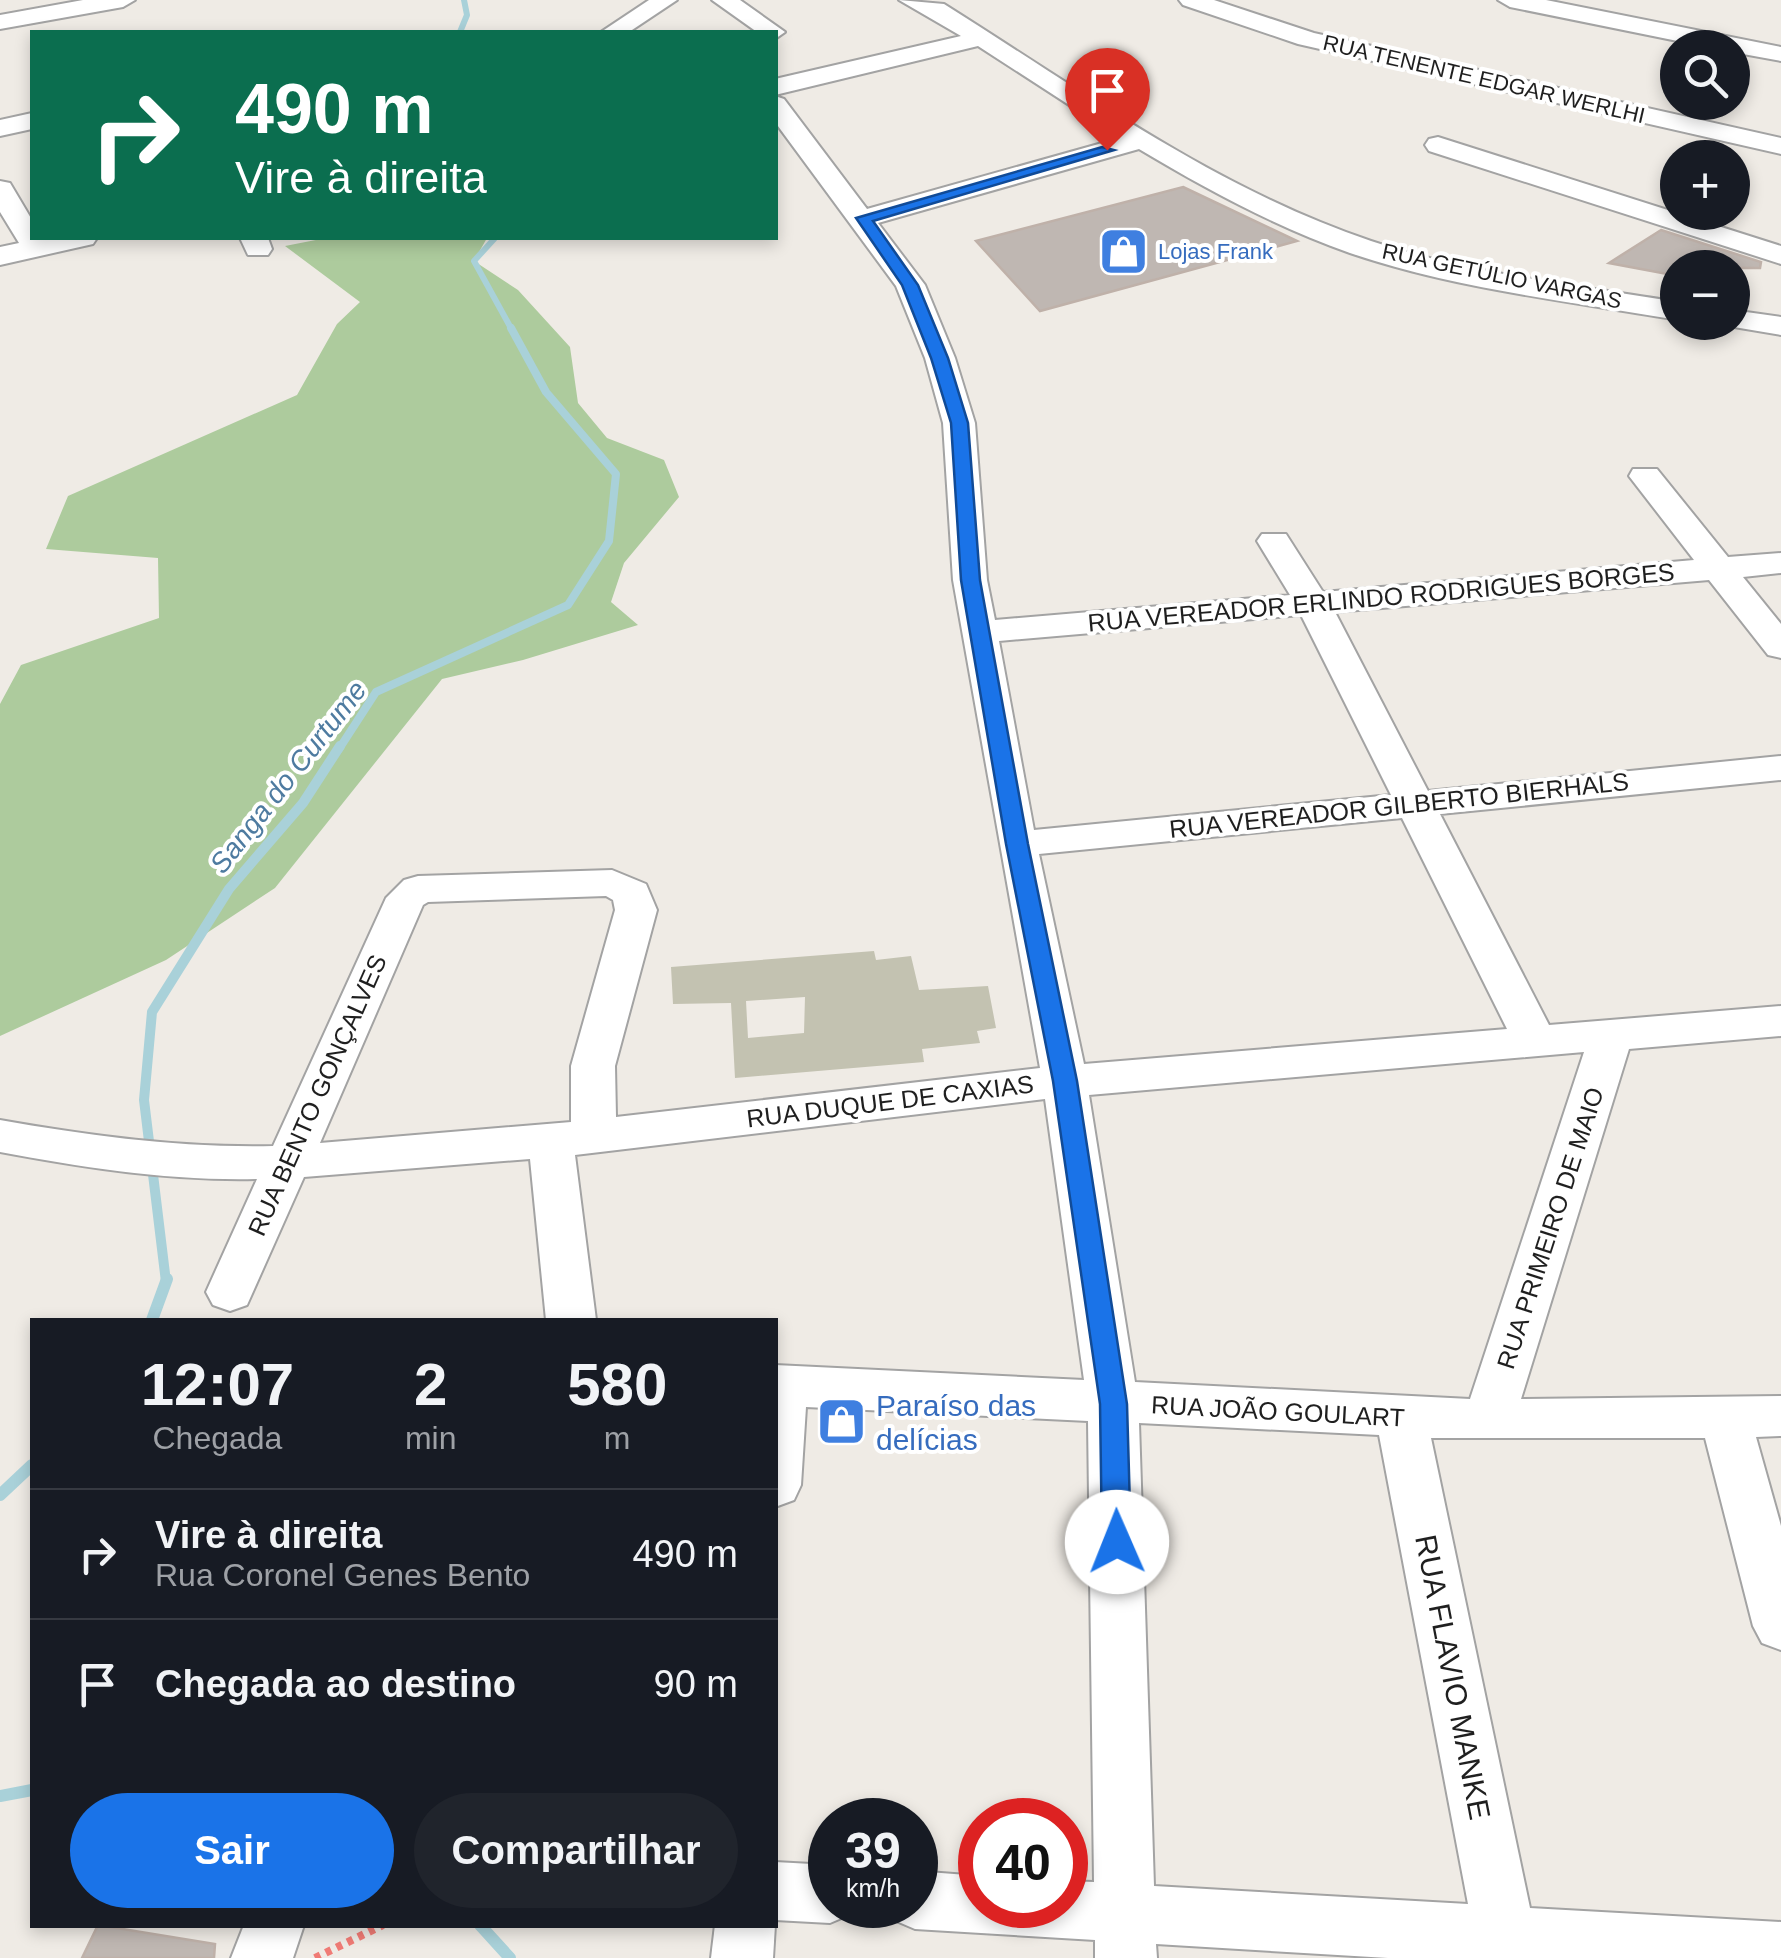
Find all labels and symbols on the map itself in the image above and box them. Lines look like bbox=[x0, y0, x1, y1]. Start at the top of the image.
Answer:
street label: RUA TENENTE EDGAR WERLHI bbox=[1321, 30, 1647, 128]
pin bbox=[1065, 48, 1150, 151]
shop icon: Lojas Frank bbox=[1097, 225, 1149, 277]
street label: RUA GETÚLIO VARGAS bbox=[1380, 238, 1624, 314]
place label: Lojas Frank bbox=[1158, 239, 1274, 264]
street label: RUA VEREADOR ERLINDO RODRIGUES BORGES bbox=[1086, 557, 1676, 637]
water label: Sanga do Curtume bbox=[203, 675, 373, 879]
street label: RUA VEREADOR GILBERTO BIERHALS bbox=[1168, 767, 1630, 843]
street label: RUA BENTO GONÇALVES bbox=[242, 950, 392, 1240]
street label: RUA DUQUE DE CAXIAS bbox=[745, 1069, 1035, 1133]
street label: RUA PRIMEIRO DE MAIO bbox=[1491, 1084, 1609, 1372]
place label: Paraíso das delícias bbox=[876, 1389, 1036, 1456]
street label: RUA JOÃO GOULART bbox=[1151, 1390, 1405, 1432]
shop icon: Paraíso das delícias bbox=[815, 1396, 867, 1448]
position arrow bbox=[1065, 1490, 1169, 1594]
street label: RUA FLAVIO MANKE bbox=[1409, 1532, 1497, 1822]
speed limit sign: 40 bbox=[958, 1798, 1088, 1928]

